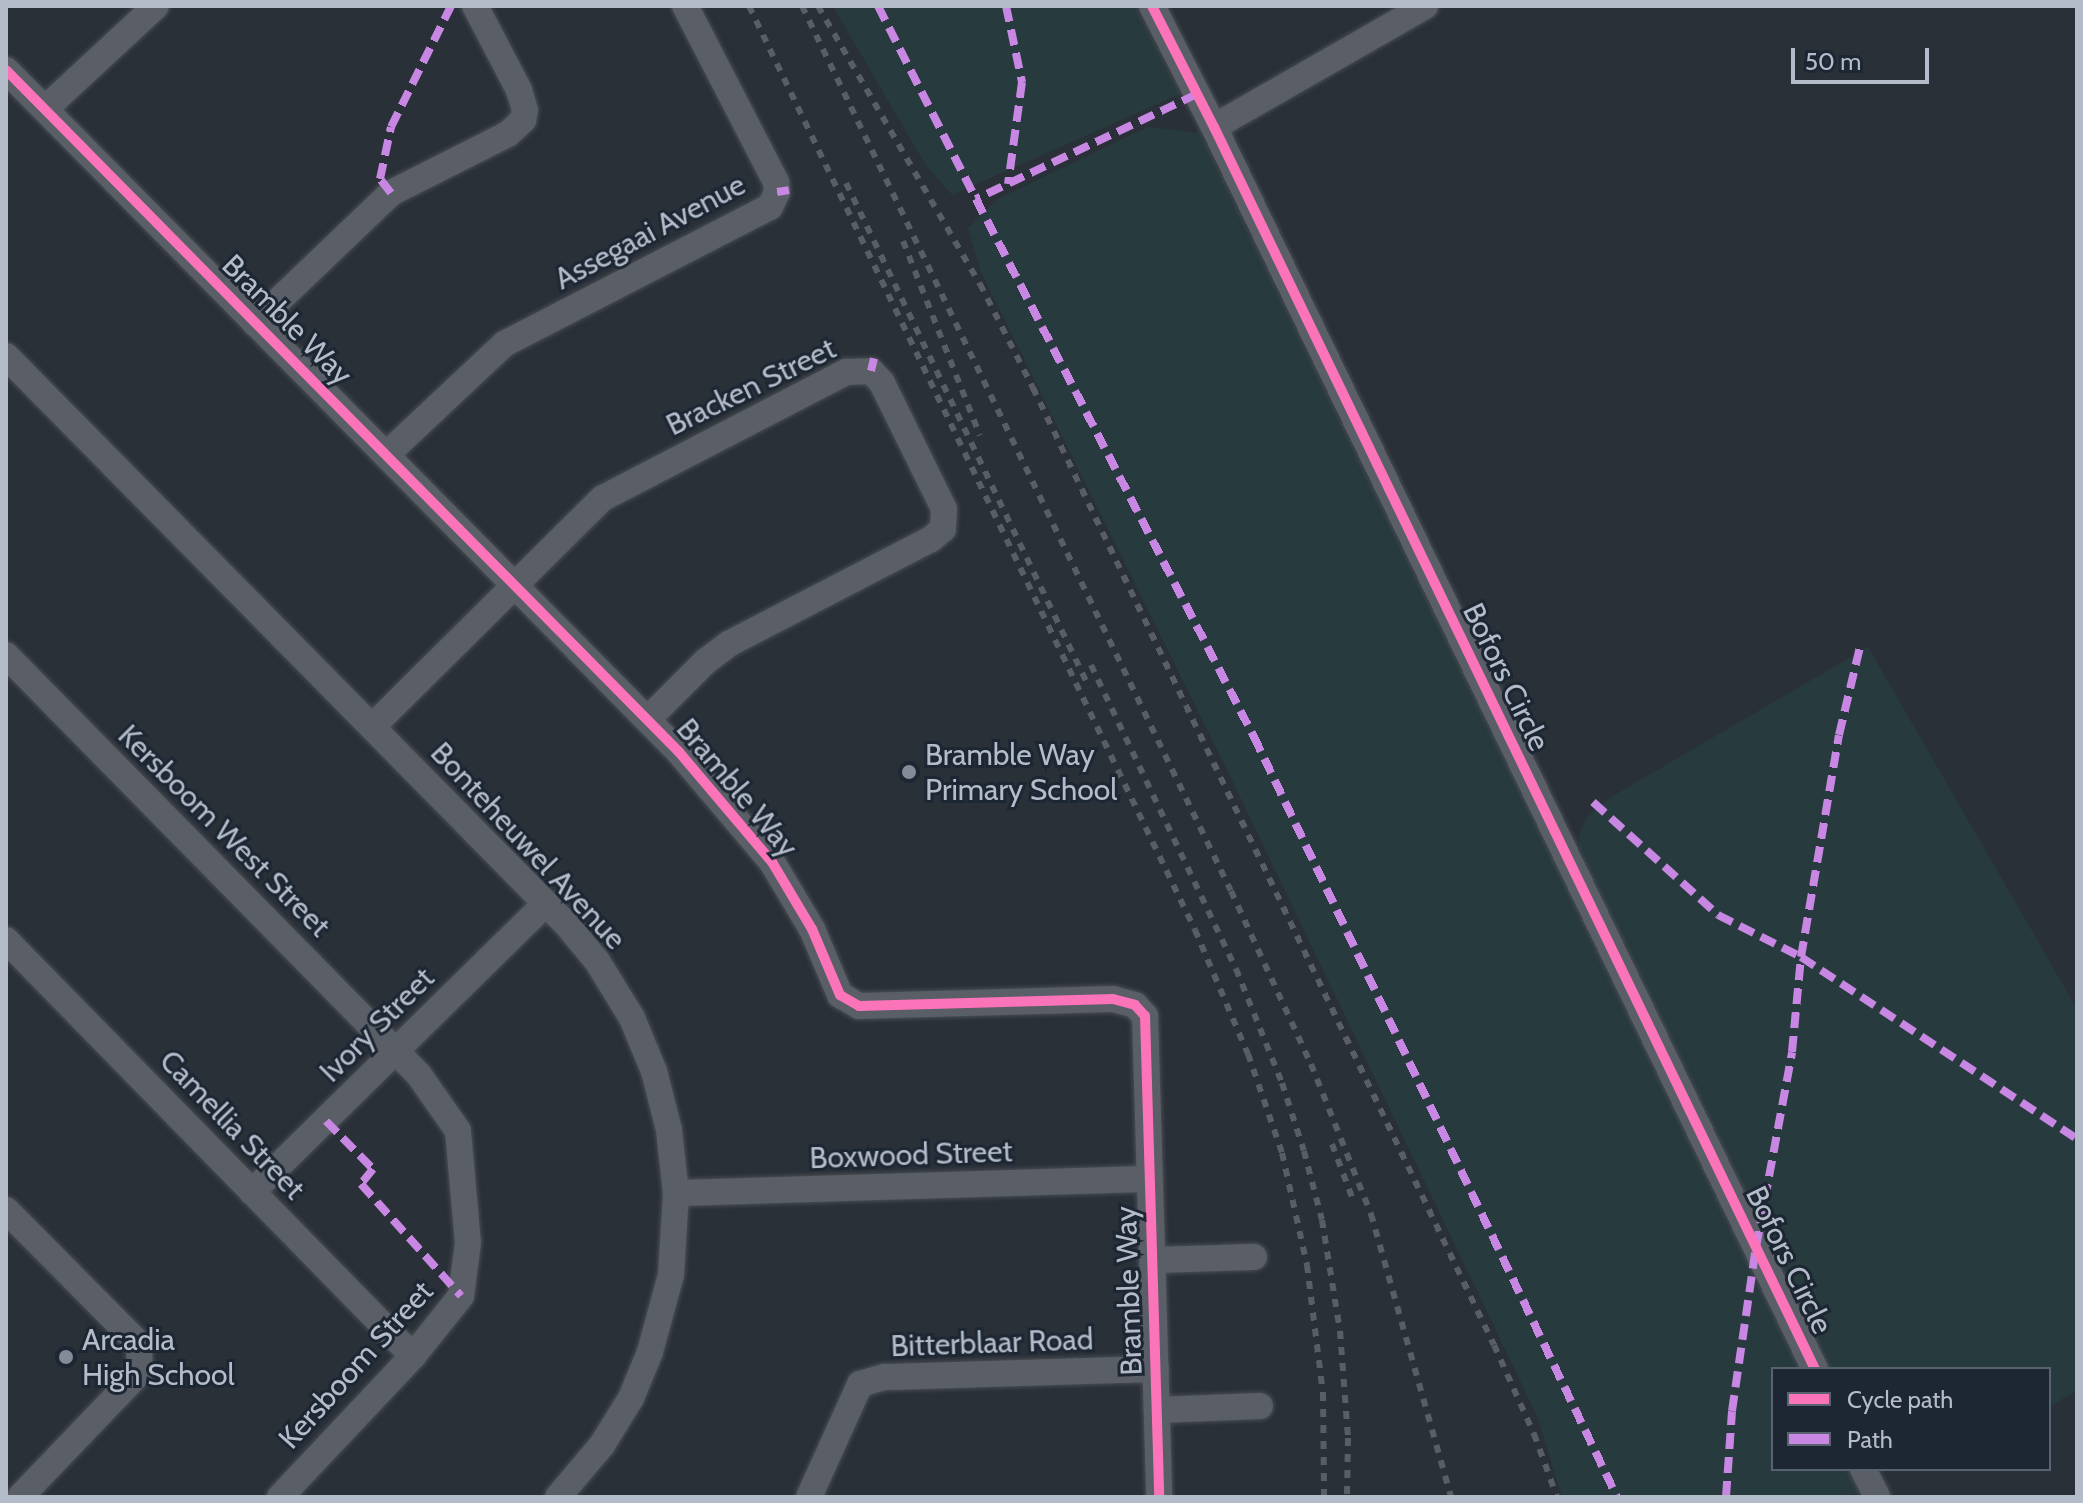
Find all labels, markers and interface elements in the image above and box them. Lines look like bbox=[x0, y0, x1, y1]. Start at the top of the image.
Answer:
scale bar bbox=[1795, 32, 1933, 82]
text: 50 m bbox=[1805, 47, 1861, 76]
street label: Assegaai Avenue bbox=[549, 167, 751, 297]
street label: Bramble Way bbox=[214, 247, 360, 393]
street label: Bracken Street bbox=[661, 331, 841, 443]
street label: Bofors Circle bbox=[1455, 597, 1557, 757]
street label: Bramble Way bbox=[669, 711, 805, 865]
street label: Kersboom West Street bbox=[111, 718, 337, 944]
street label: Bonteheuwel Avenue bbox=[423, 735, 633, 957]
place label: Bramble Way Primary School bbox=[925, 737, 1117, 808]
marker: Bramble Way Primary School bbox=[900, 763, 918, 781]
street label: Ivory Street bbox=[312, 960, 442, 1090]
street label: Camellia Street bbox=[152, 1043, 312, 1207]
street label: Boxwood Street bbox=[809, 1133, 1013, 1177]
street label: Bofors Circle bbox=[1738, 1180, 1840, 1340]
street label: Bramble Way bbox=[1108, 1206, 1150, 1376]
street label: Kersboom Street bbox=[271, 1274, 441, 1456]
street label: Bitterblaar Road bbox=[890, 1321, 1094, 1365]
place label: Arcadia High School bbox=[82, 1322, 235, 1392]
marker: Arcadia High School bbox=[57, 1348, 75, 1366]
legend bbox=[1771, 1367, 2051, 1471]
text: Cycle path bbox=[1847, 1385, 1953, 1414]
text: Path bbox=[1847, 1425, 1893, 1454]

